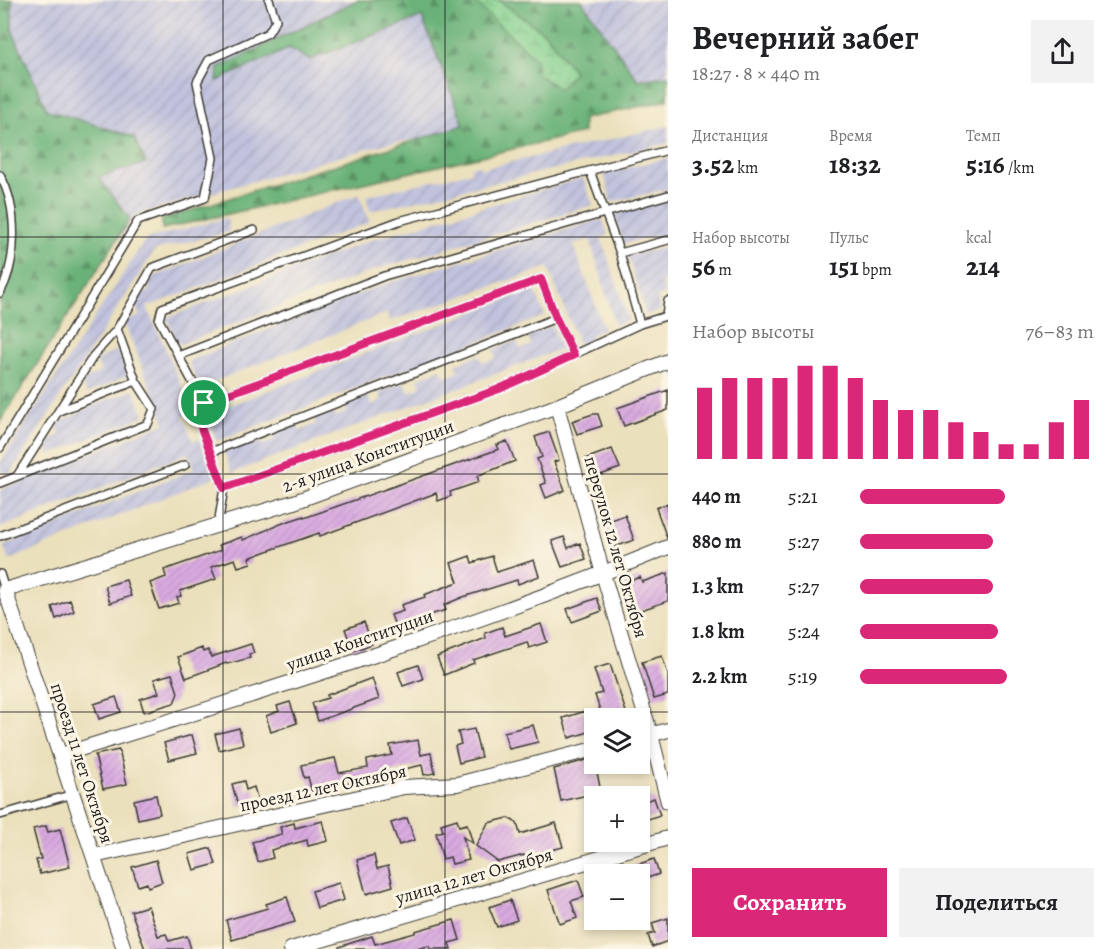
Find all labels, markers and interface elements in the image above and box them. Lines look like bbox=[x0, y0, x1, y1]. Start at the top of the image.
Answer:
text: Вечерний забег bbox=[692, 15, 919, 60]
button: share bbox=[1031, 20, 1094, 83]
text: 18:27 · 8 × 440 m bbox=[692, 60, 820, 87]
text: Дистанция bbox=[692, 125, 768, 147]
text: Время bbox=[829, 125, 873, 147]
text: Темп bbox=[966, 125, 1001, 147]
text: 3.52 bbox=[692, 147, 734, 182]
text: 18:32 bbox=[829, 147, 881, 182]
text: 5:16 bbox=[966, 147, 1005, 182]
text: km bbox=[734, 157, 758, 179]
text: /km bbox=[1005, 157, 1034, 179]
text: Набор высоты bbox=[692, 227, 790, 249]
text: Пульс bbox=[829, 227, 869, 249]
text: kcal bbox=[966, 227, 992, 249]
text: 56 bbox=[692, 249, 715, 284]
text: 151 bbox=[829, 249, 859, 284]
text: 214 bbox=[966, 249, 1000, 284]
text: m bbox=[715, 259, 732, 281]
text: bpm bbox=[859, 259, 892, 281]
text: Набор высоты bbox=[692, 318, 815, 345]
text: 76–83 m bbox=[1026, 318, 1094, 345]
pin bbox=[178, 377, 229, 428]
icon: arrive bbox=[187, 386, 220, 419]
street label: 2-я улица Конституции bbox=[279, 414, 457, 498]
street label: переулок 12 лет Октября bbox=[579, 453, 653, 641]
text: 440 m bbox=[692, 483, 741, 510]
text: 5:21 bbox=[788, 483, 818, 510]
text: 880 m bbox=[692, 528, 742, 555]
text: 5:27 bbox=[788, 528, 819, 555]
text: 1.3 km bbox=[692, 573, 744, 600]
text: 5:27 bbox=[788, 573, 819, 600]
street label: улица Конституции bbox=[283, 604, 437, 677]
text: 1.8 km bbox=[692, 618, 745, 645]
text: 5:24 bbox=[788, 618, 820, 645]
text: 2.2 km bbox=[692, 663, 747, 690]
text: 5:19 bbox=[788, 663, 817, 690]
street label: проезд 11 лет Октября bbox=[45, 680, 119, 846]
map controls bbox=[584, 708, 650, 930]
button: layers bbox=[584, 708, 650, 774]
street label: проезд 12 лет Октября bbox=[237, 759, 409, 817]
button: + bbox=[584, 786, 650, 852]
street label: улица 12 лет Октября bbox=[392, 842, 555, 910]
button: − bbox=[584, 864, 650, 930]
button: Сохранить bbox=[692, 868, 887, 937]
button: Поделиться bbox=[899, 868, 1094, 937]

